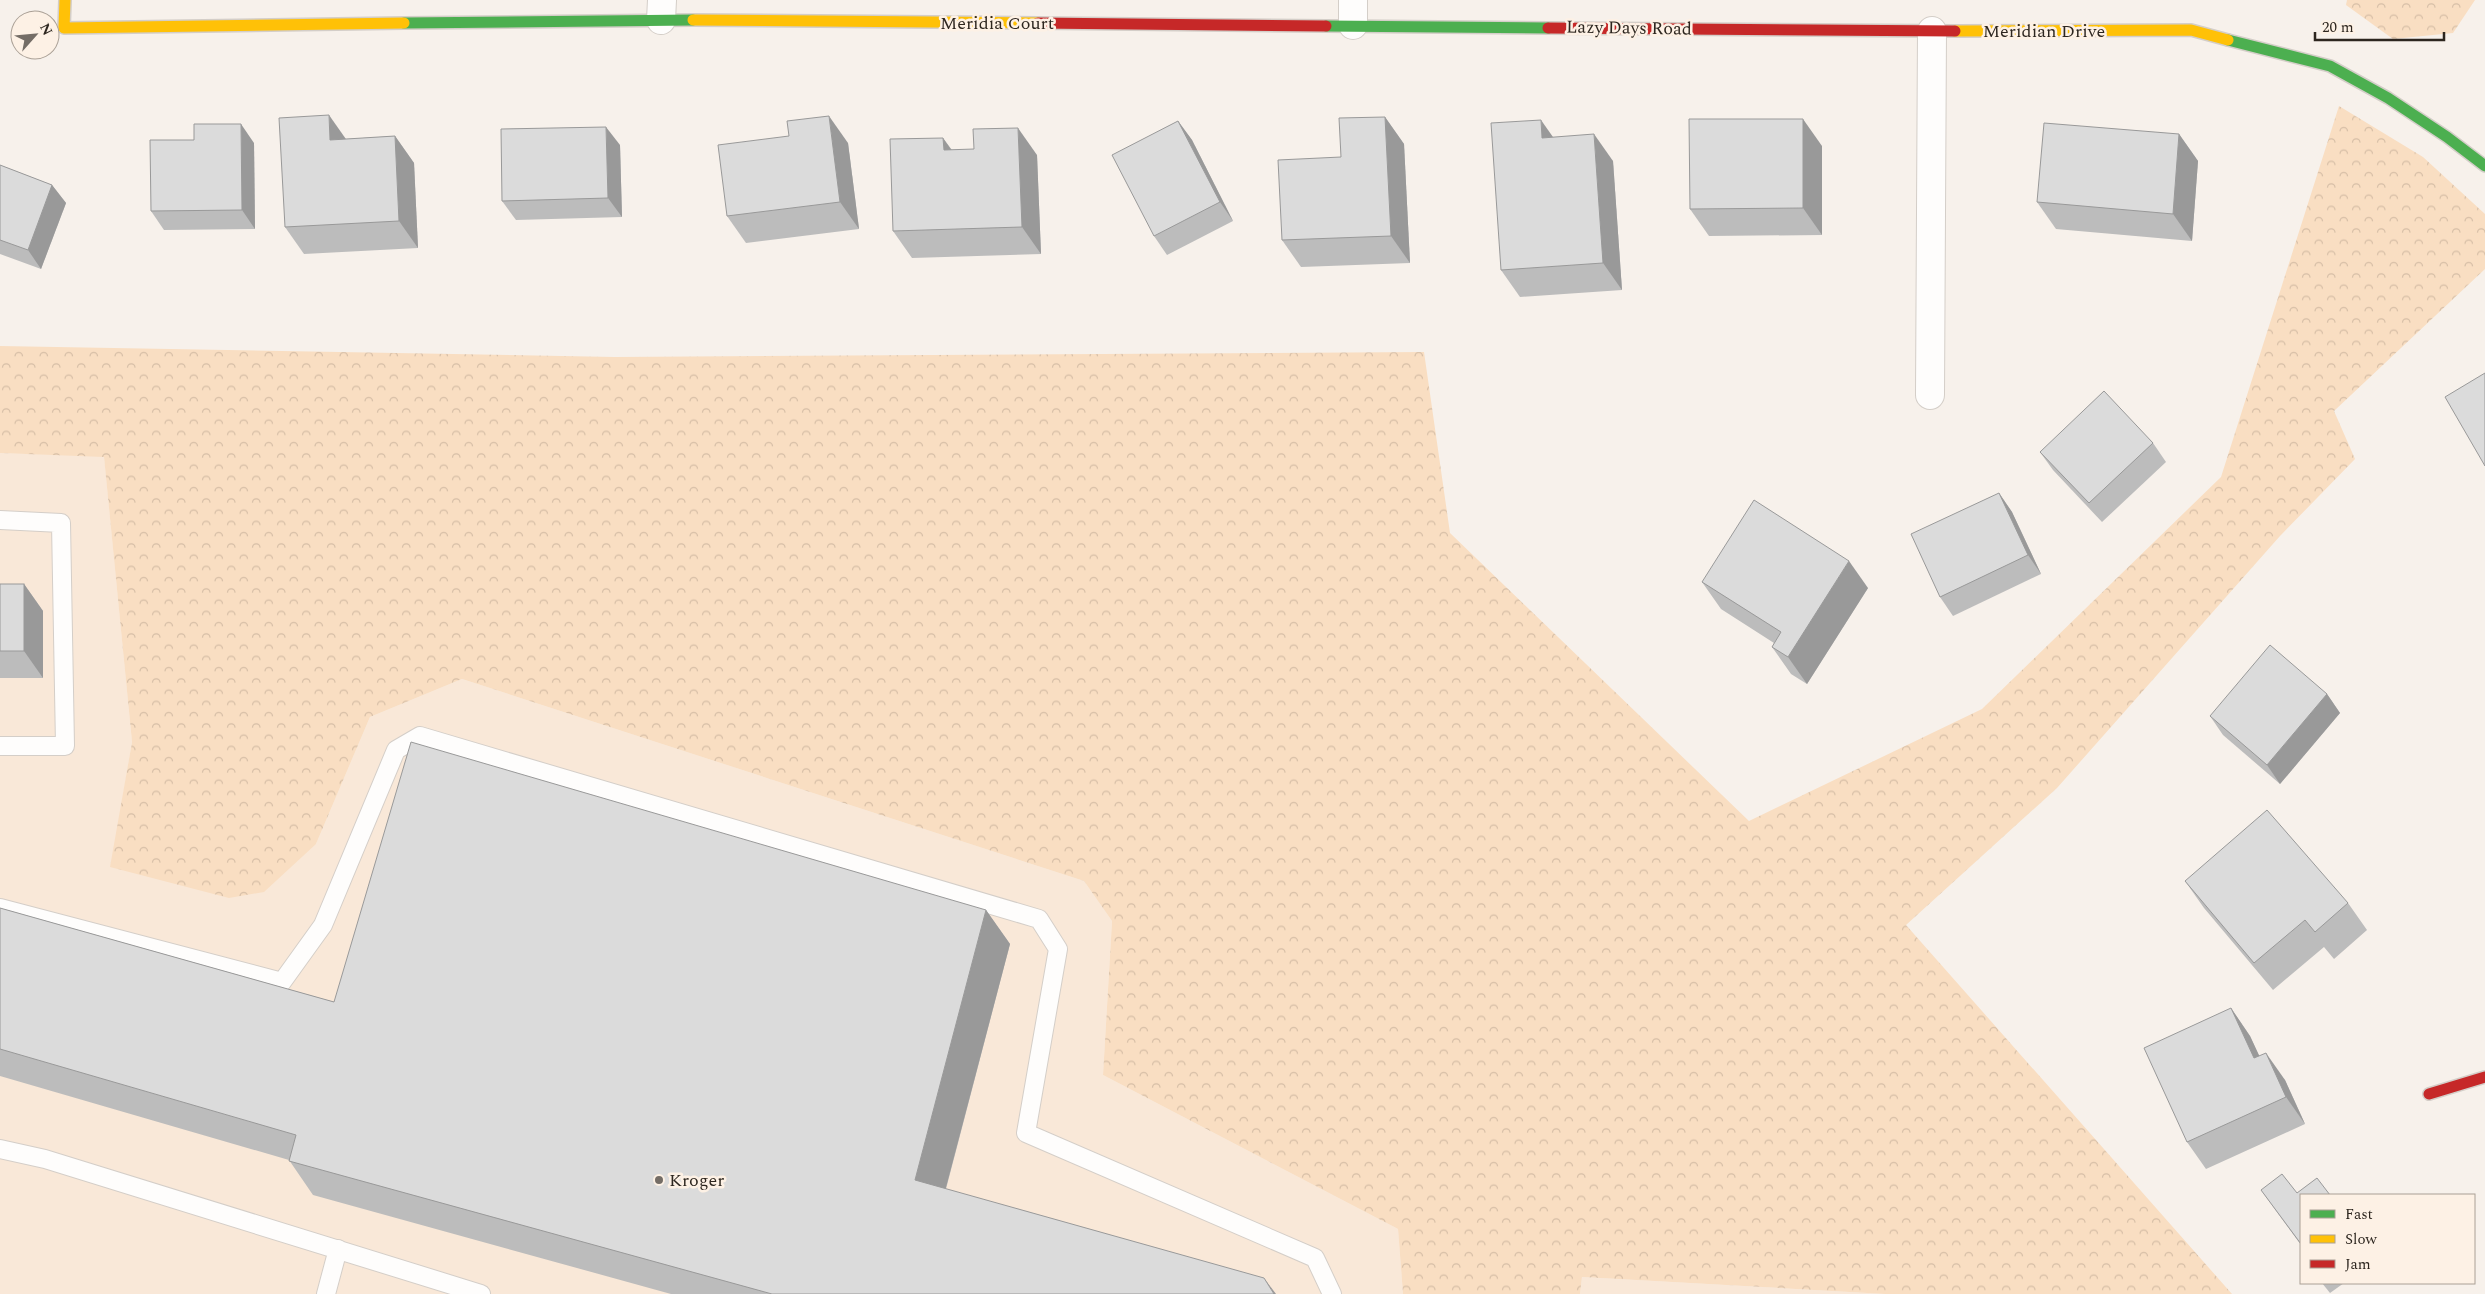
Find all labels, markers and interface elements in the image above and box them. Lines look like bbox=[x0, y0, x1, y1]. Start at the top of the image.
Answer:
north arrow bbox=[10, 10, 60, 60]
street label: Meridia Court bbox=[940, 10, 1054, 37]
scale bar bbox=[2315, 10, 2444, 42]
street label: Lazy Days Road bbox=[1566, 13, 1692, 43]
text: 20 m bbox=[2322, 16, 2354, 39]
street label: Meridian Drive bbox=[1983, 18, 2105, 45]
text: N bbox=[34, 19, 58, 39]
place label: Kroger bbox=[669, 1167, 724, 1194]
marker: Kroger bbox=[653, 1174, 665, 1186]
legend bbox=[2300, 1194, 2475, 1284]
text: Fast bbox=[2345, 1203, 2373, 1226]
text: Slow bbox=[2345, 1228, 2377, 1251]
text: Jam bbox=[2345, 1253, 2371, 1276]

